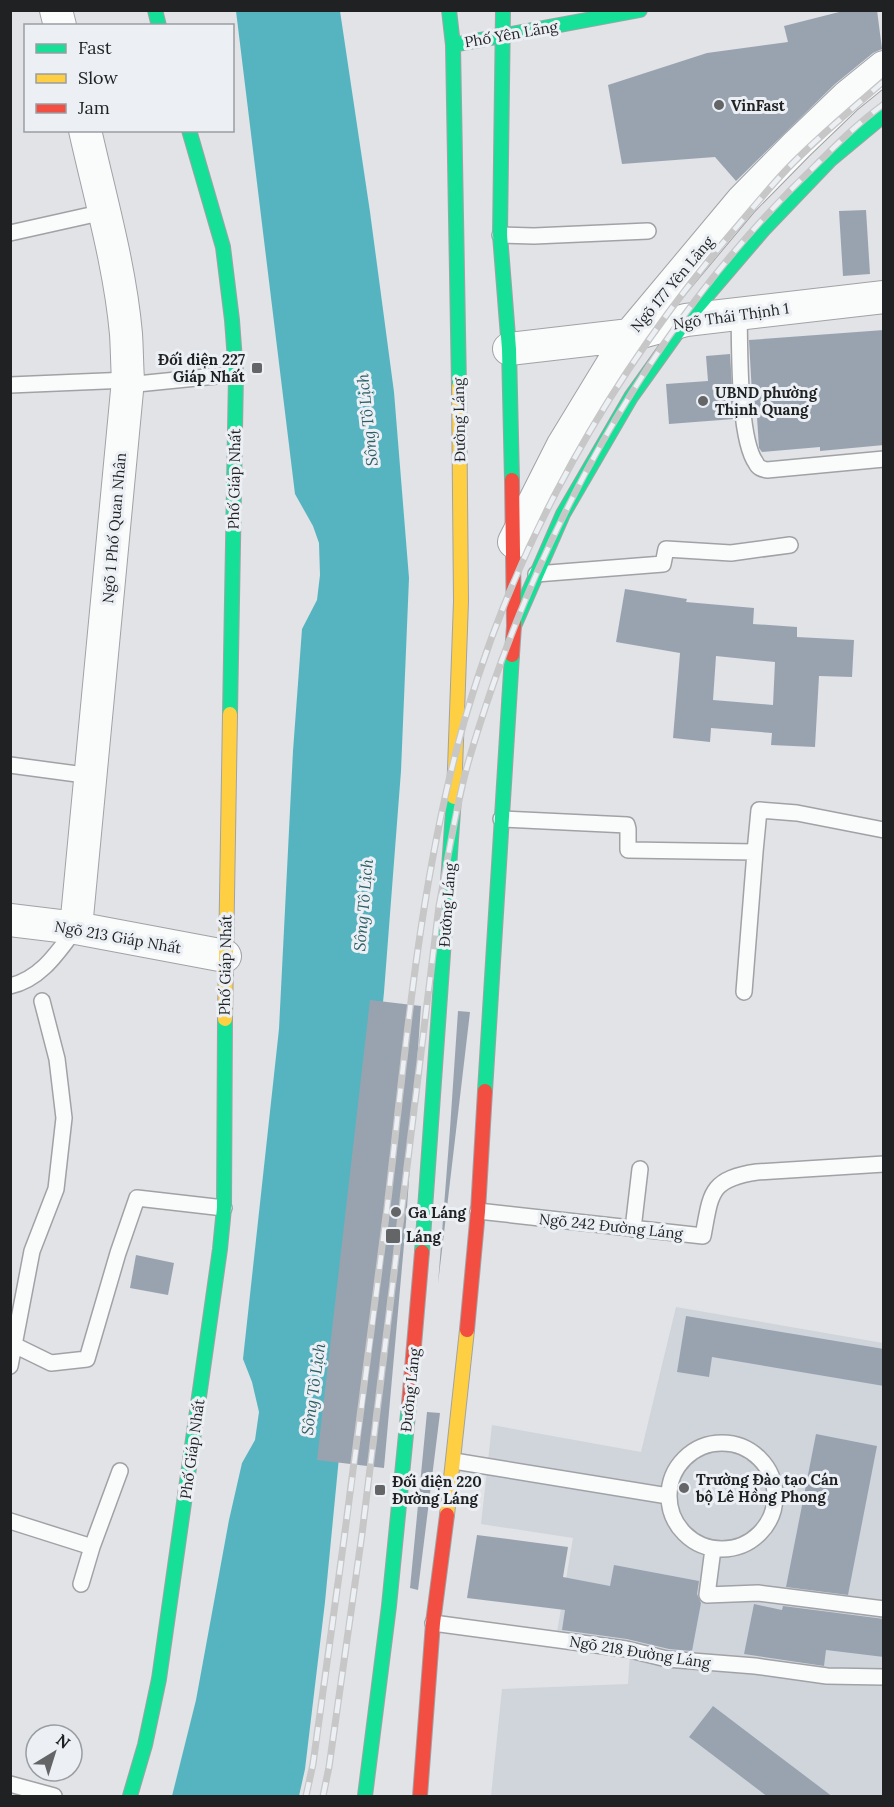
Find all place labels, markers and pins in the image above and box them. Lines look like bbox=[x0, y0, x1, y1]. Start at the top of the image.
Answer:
place label: VinFast bbox=[731, 96, 786, 115]
marker: VinFast bbox=[712, 98, 726, 112]
place label: Đối diện 227 Giáp Nhất bbox=[158, 350, 246, 386]
marker: Đối diện 227 Giáp Nhất bbox=[250, 361, 264, 375]
place label: UBND phường Thịnh Quang bbox=[715, 383, 818, 419]
marker: UBND phường Thịnh Quang bbox=[696, 394, 710, 408]
place label: Ga Láng bbox=[408, 1203, 467, 1222]
marker: Ga Láng bbox=[389, 1205, 403, 1219]
marker: Láng bbox=[384, 1227, 402, 1245]
place label: Láng bbox=[406, 1227, 441, 1246]
place label: Trường Đào tạo Cán bộ Lê Hồng Phong bbox=[695, 1470, 839, 1506]
place label: Đối diện 220 Đường Láng bbox=[392, 1472, 482, 1508]
marker: Trường Đào tạo Cán bộ Lê Hồng Phong bbox=[677, 1481, 691, 1495]
marker: Đối diện 220 Đường Láng bbox=[373, 1483, 387, 1497]

